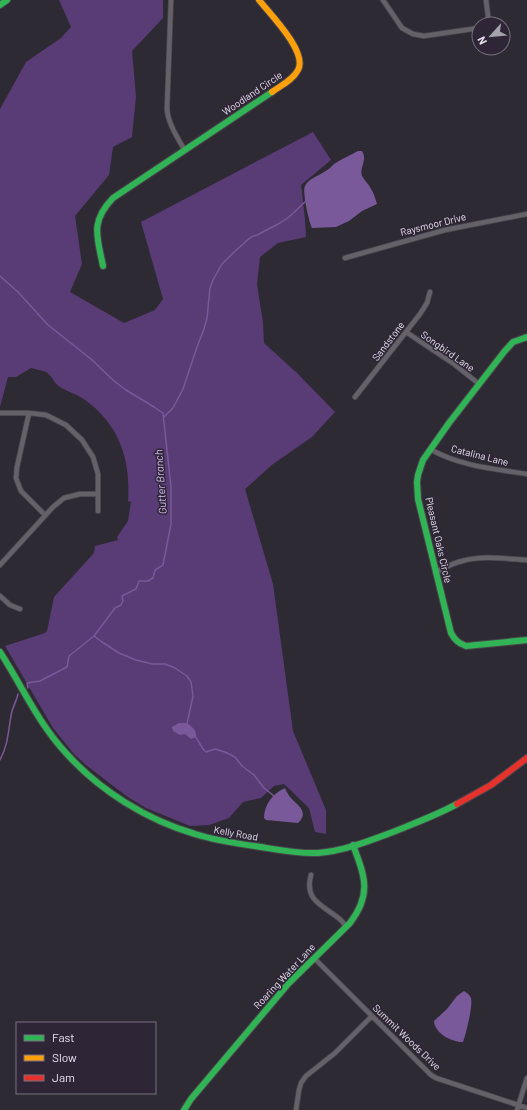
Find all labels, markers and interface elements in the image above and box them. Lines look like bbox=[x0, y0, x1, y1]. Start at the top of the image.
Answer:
north arrow bbox=[471, 16, 511, 56]
text: N bbox=[474, 35, 489, 47]
street label: Woodland Circle bbox=[220, 68, 284, 118]
street label: Raysmoor Drive bbox=[399, 210, 467, 238]
street label: Sandstone bbox=[369, 319, 407, 363]
street label: Songbird Lane bbox=[419, 328, 477, 374]
street label: Catalina Lane bbox=[450, 442, 510, 468]
water label: Gutter Branch bbox=[151, 449, 169, 515]
street label: Pleasant Oaks Circle bbox=[423, 496, 455, 584]
street label: Kelly Road bbox=[213, 823, 259, 843]
street label: Roaring Water Lane bbox=[251, 941, 317, 1011]
street label: Summit Woods Drive bbox=[371, 1002, 443, 1072]
legend bbox=[16, 1022, 156, 1094]
text: Fast bbox=[52, 1030, 75, 1044]
text: Slow bbox=[52, 1050, 77, 1064]
text: Jam bbox=[52, 1070, 75, 1084]

